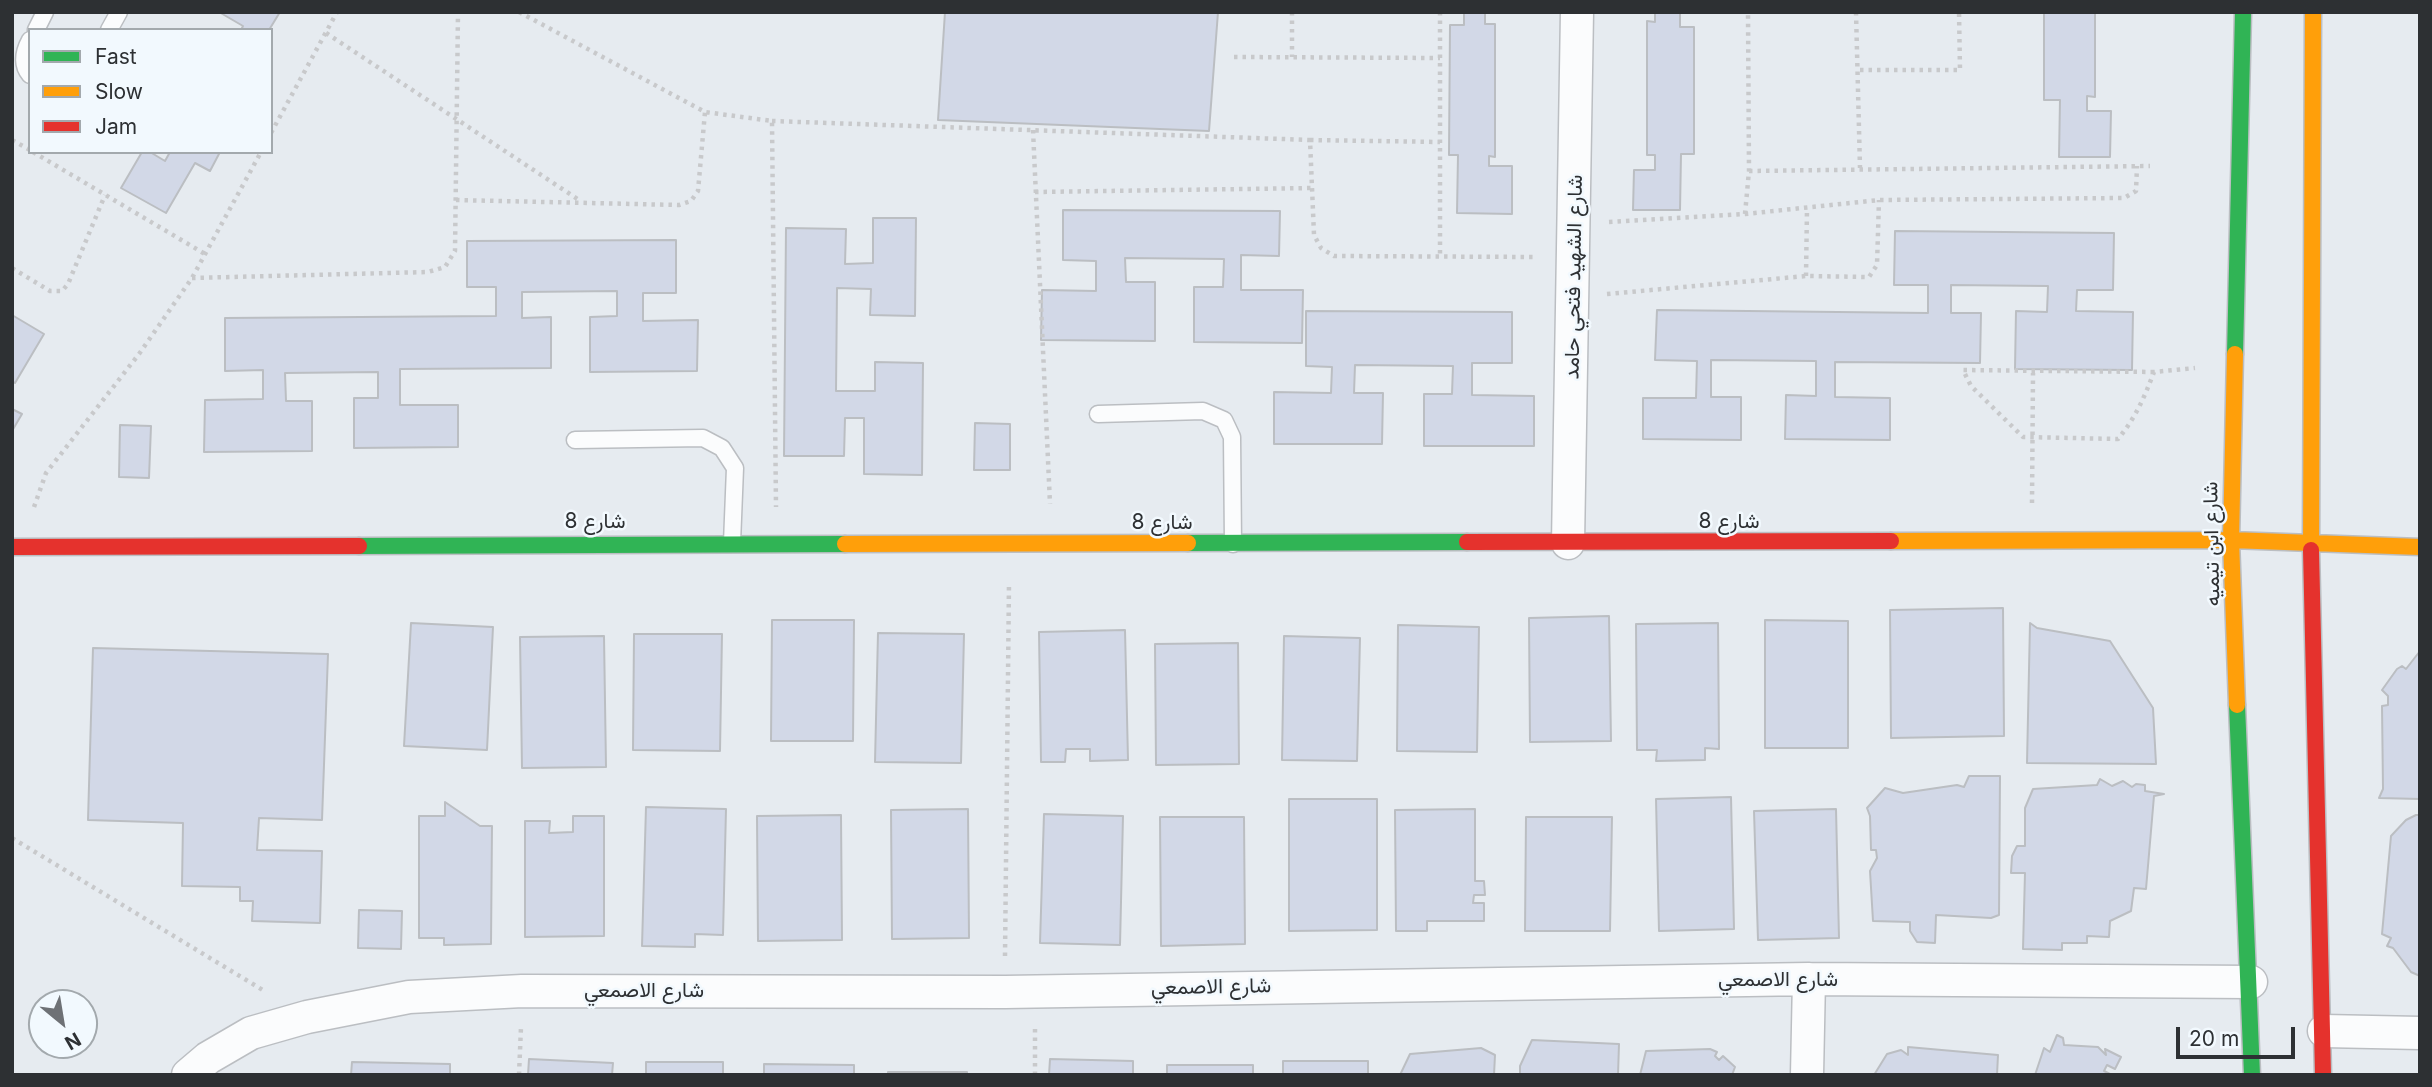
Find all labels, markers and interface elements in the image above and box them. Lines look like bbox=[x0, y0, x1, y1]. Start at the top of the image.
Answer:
legend bbox=[28, 28, 273, 154]
text: Fast bbox=[95, 44, 137, 69]
text: Slow bbox=[95, 79, 143, 104]
text: Jam bbox=[95, 114, 137, 139]
street label: شارع الشهيد فتحي حامد bbox=[1560, 174, 1588, 380]
street label: شارع ابن تيميه bbox=[2198, 481, 2226, 607]
street label: شارع 8 bbox=[564, 509, 626, 535]
street label: شارع 8 bbox=[1698, 509, 1760, 535]
street label: شارع 8 bbox=[1131, 510, 1193, 536]
street label: شارع الاصمعي bbox=[1718, 967, 1838, 993]
street label: شارع الاصمعي bbox=[1151, 973, 1271, 1001]
street label: شارع الاصمعي bbox=[584, 978, 704, 1004]
north arrow bbox=[28, 989, 98, 1059]
scale bar bbox=[2180, 1014, 2299, 1058]
text: 20 m bbox=[2189, 1026, 2239, 1051]
text: N bbox=[61, 1027, 85, 1054]

